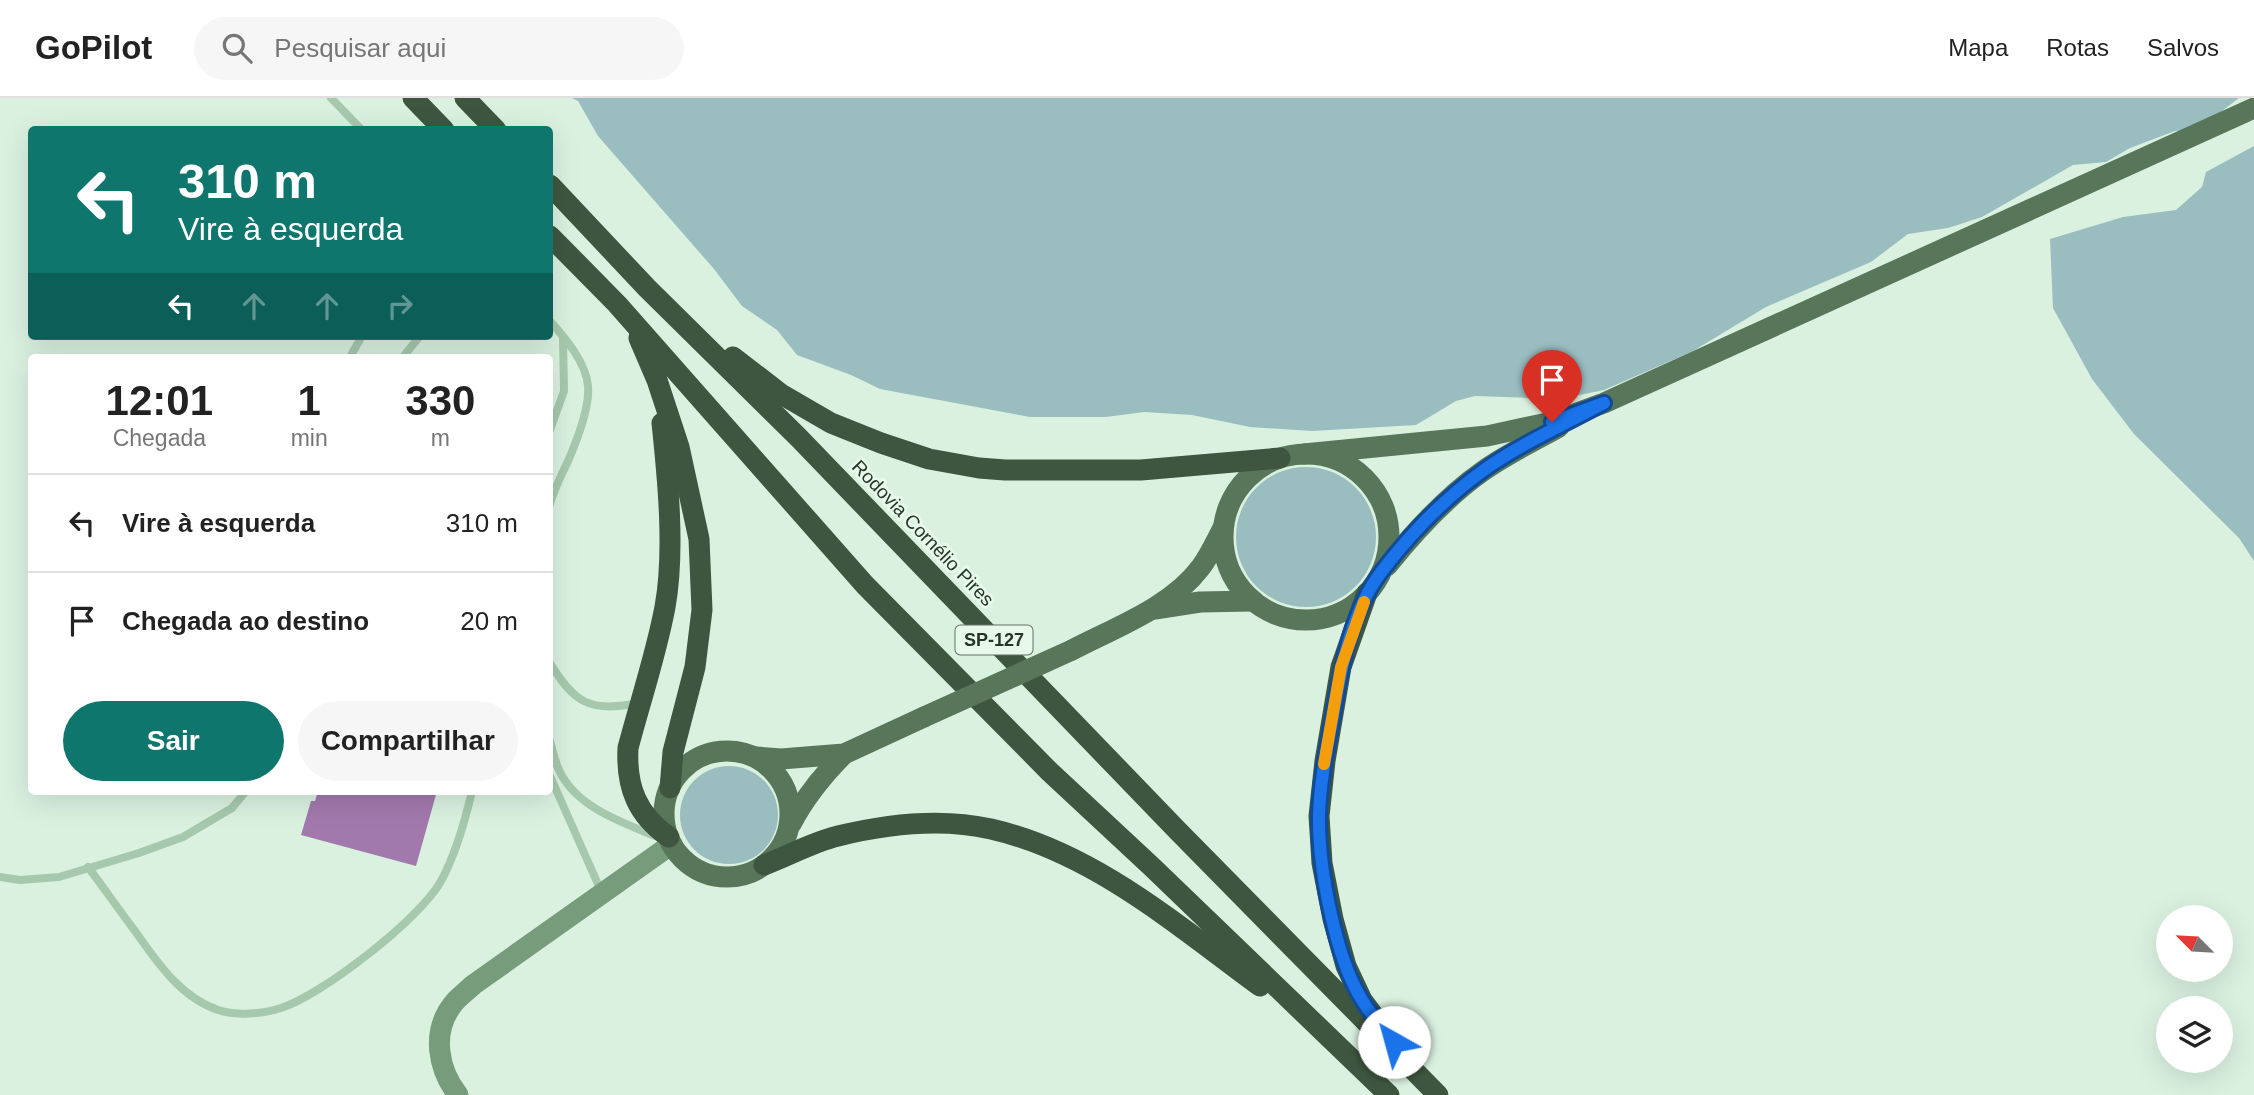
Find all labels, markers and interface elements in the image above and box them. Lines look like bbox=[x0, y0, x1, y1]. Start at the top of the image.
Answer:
search box bbox=[194, 17, 684, 80]
text: GoPilot bbox=[35, 29, 152, 66]
icon: search bbox=[218, 29, 256, 67]
text: Pesquisar aqui bbox=[274, 33, 446, 63]
text: Mapa bbox=[1948, 34, 2008, 61]
text: Rotas bbox=[2046, 34, 2109, 61]
text: Salvos bbox=[2147, 34, 2219, 61]
icon: left bbox=[63, 154, 154, 245]
text: 310 m bbox=[178, 154, 317, 208]
text: Vire à esquerda bbox=[178, 211, 403, 247]
icon: left bbox=[162, 287, 200, 325]
icon: ahead bbox=[235, 287, 273, 325]
icon: ahead bbox=[308, 287, 346, 325]
icon: right bbox=[381, 287, 419, 325]
pin bbox=[1522, 350, 1582, 422]
icon: arrive bbox=[1533, 361, 1571, 399]
text: 12:01 bbox=[106, 377, 213, 424]
text: 1 bbox=[297, 377, 321, 424]
text: 330 bbox=[405, 377, 475, 424]
text: Chegada bbox=[113, 425, 206, 451]
text: min bbox=[291, 425, 328, 451]
text: m bbox=[431, 425, 450, 451]
street label: Rodovia Cornélio Pires bbox=[848, 456, 998, 610]
icon: left bbox=[63, 504, 101, 542]
text: Vire à esquerda bbox=[122, 508, 315, 538]
text: 310 m bbox=[446, 508, 518, 538]
icon: arrive bbox=[63, 602, 101, 640]
text: Chegada ao destino bbox=[122, 606, 369, 636]
text: 20 m bbox=[460, 606, 518, 636]
road number: SP-127 bbox=[956, 626, 1032, 654]
button: Sair bbox=[63, 701, 284, 781]
button: Compartilhar bbox=[298, 701, 518, 781]
north arrow bbox=[2156, 905, 2233, 982]
map controls bbox=[2156, 905, 2233, 1073]
button: layers bbox=[2156, 996, 2233, 1073]
position arrow bbox=[1357, 1005, 1431, 1079]

